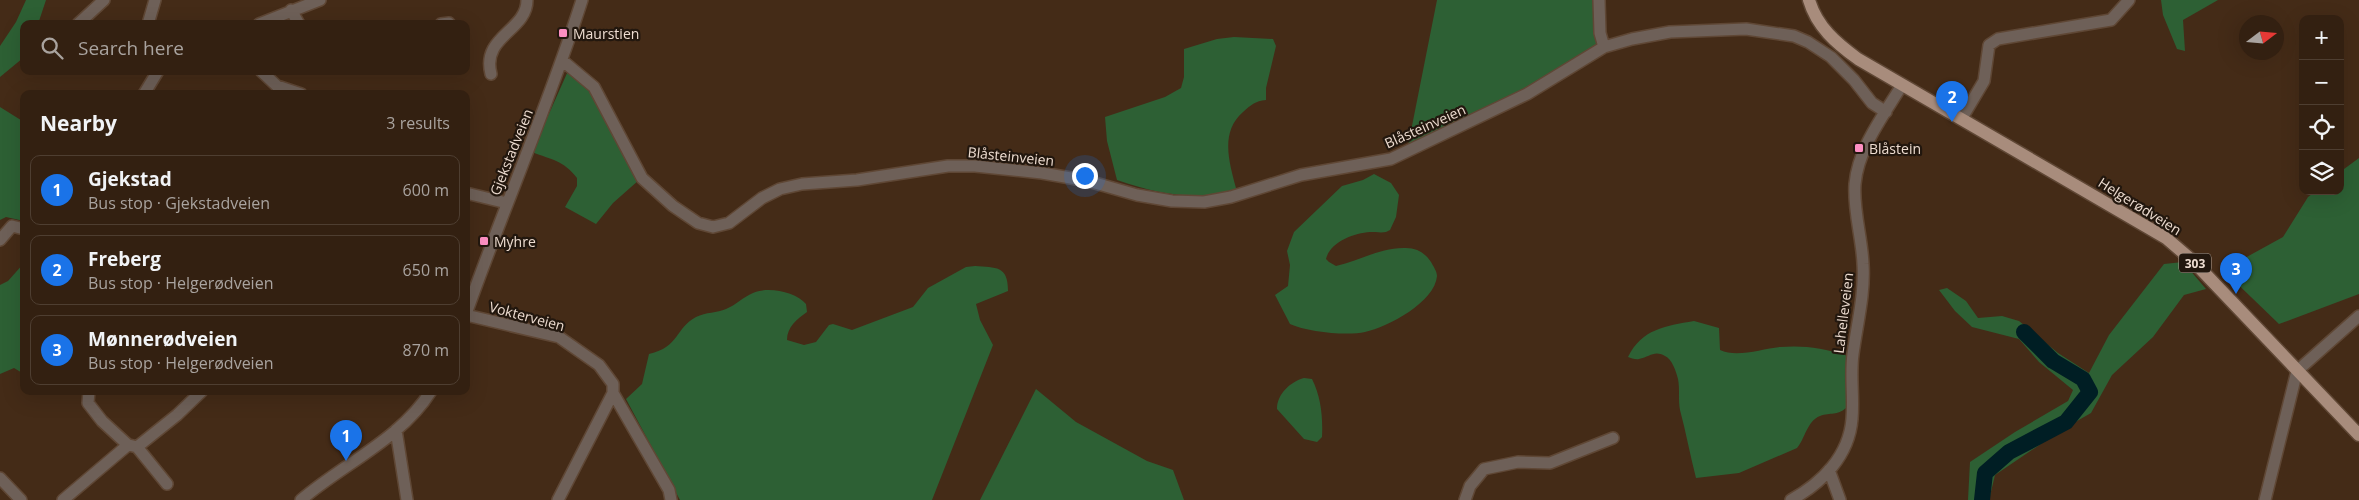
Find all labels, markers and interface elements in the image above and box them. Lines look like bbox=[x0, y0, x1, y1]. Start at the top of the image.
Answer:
north arrow bbox=[2239, 15, 2284, 60]
map controls bbox=[2299, 15, 2344, 195]
button: + bbox=[2299, 15, 2344, 60]
search box bbox=[20, 20, 470, 75]
place label: Maurstien bbox=[573, 24, 639, 43]
marker: Maurstien bbox=[557, 27, 569, 39]
icon: search bbox=[38, 34, 66, 62]
text: Search here bbox=[78, 35, 184, 61]
button: − bbox=[2299, 60, 2344, 105]
pin: 2 bbox=[1936, 81, 1968, 122]
street label: Blåsteinveien bbox=[1381, 100, 1469, 152]
button: locate bbox=[2299, 105, 2344, 150]
street label: Gjekstadveien bbox=[485, 106, 537, 198]
text: Nearby bbox=[40, 109, 117, 137]
text: 3 results bbox=[386, 112, 450, 134]
place label: Blåstein bbox=[1869, 139, 1921, 158]
street label: Blåsteinveien bbox=[967, 142, 1055, 170]
marker: Blåstein bbox=[1853, 142, 1865, 154]
button: layers bbox=[2299, 150, 2344, 195]
your location bbox=[1072, 163, 1098, 189]
text: Gjekstad bbox=[88, 166, 172, 192]
street label: Helgerødveien bbox=[2095, 173, 2185, 239]
text: 1 bbox=[52, 179, 62, 201]
text: 600 m bbox=[403, 179, 449, 201]
text: Bus stop · Gjekstadveien bbox=[88, 192, 270, 214]
place label: Myhre bbox=[494, 232, 536, 251]
marker: Myhre bbox=[478, 235, 490, 247]
text: Freberg bbox=[88, 246, 161, 272]
pin: 3 bbox=[2220, 253, 2252, 294]
road number: 303 bbox=[2179, 254, 2211, 272]
text: 2 bbox=[52, 259, 62, 281]
text: 650 m bbox=[403, 259, 449, 281]
street label: Lahelleveien bbox=[1829, 271, 1857, 355]
text: Bus stop · Helgerødveien bbox=[88, 272, 273, 294]
street label: Vokterveien bbox=[487, 297, 567, 335]
text: Mønnerødveien bbox=[88, 326, 238, 352]
text: 3 bbox=[52, 339, 62, 361]
text: 870 m bbox=[403, 339, 449, 361]
text: Bus stop · Helgerødveien bbox=[88, 352, 273, 374]
pin: 1 bbox=[330, 420, 362, 461]

